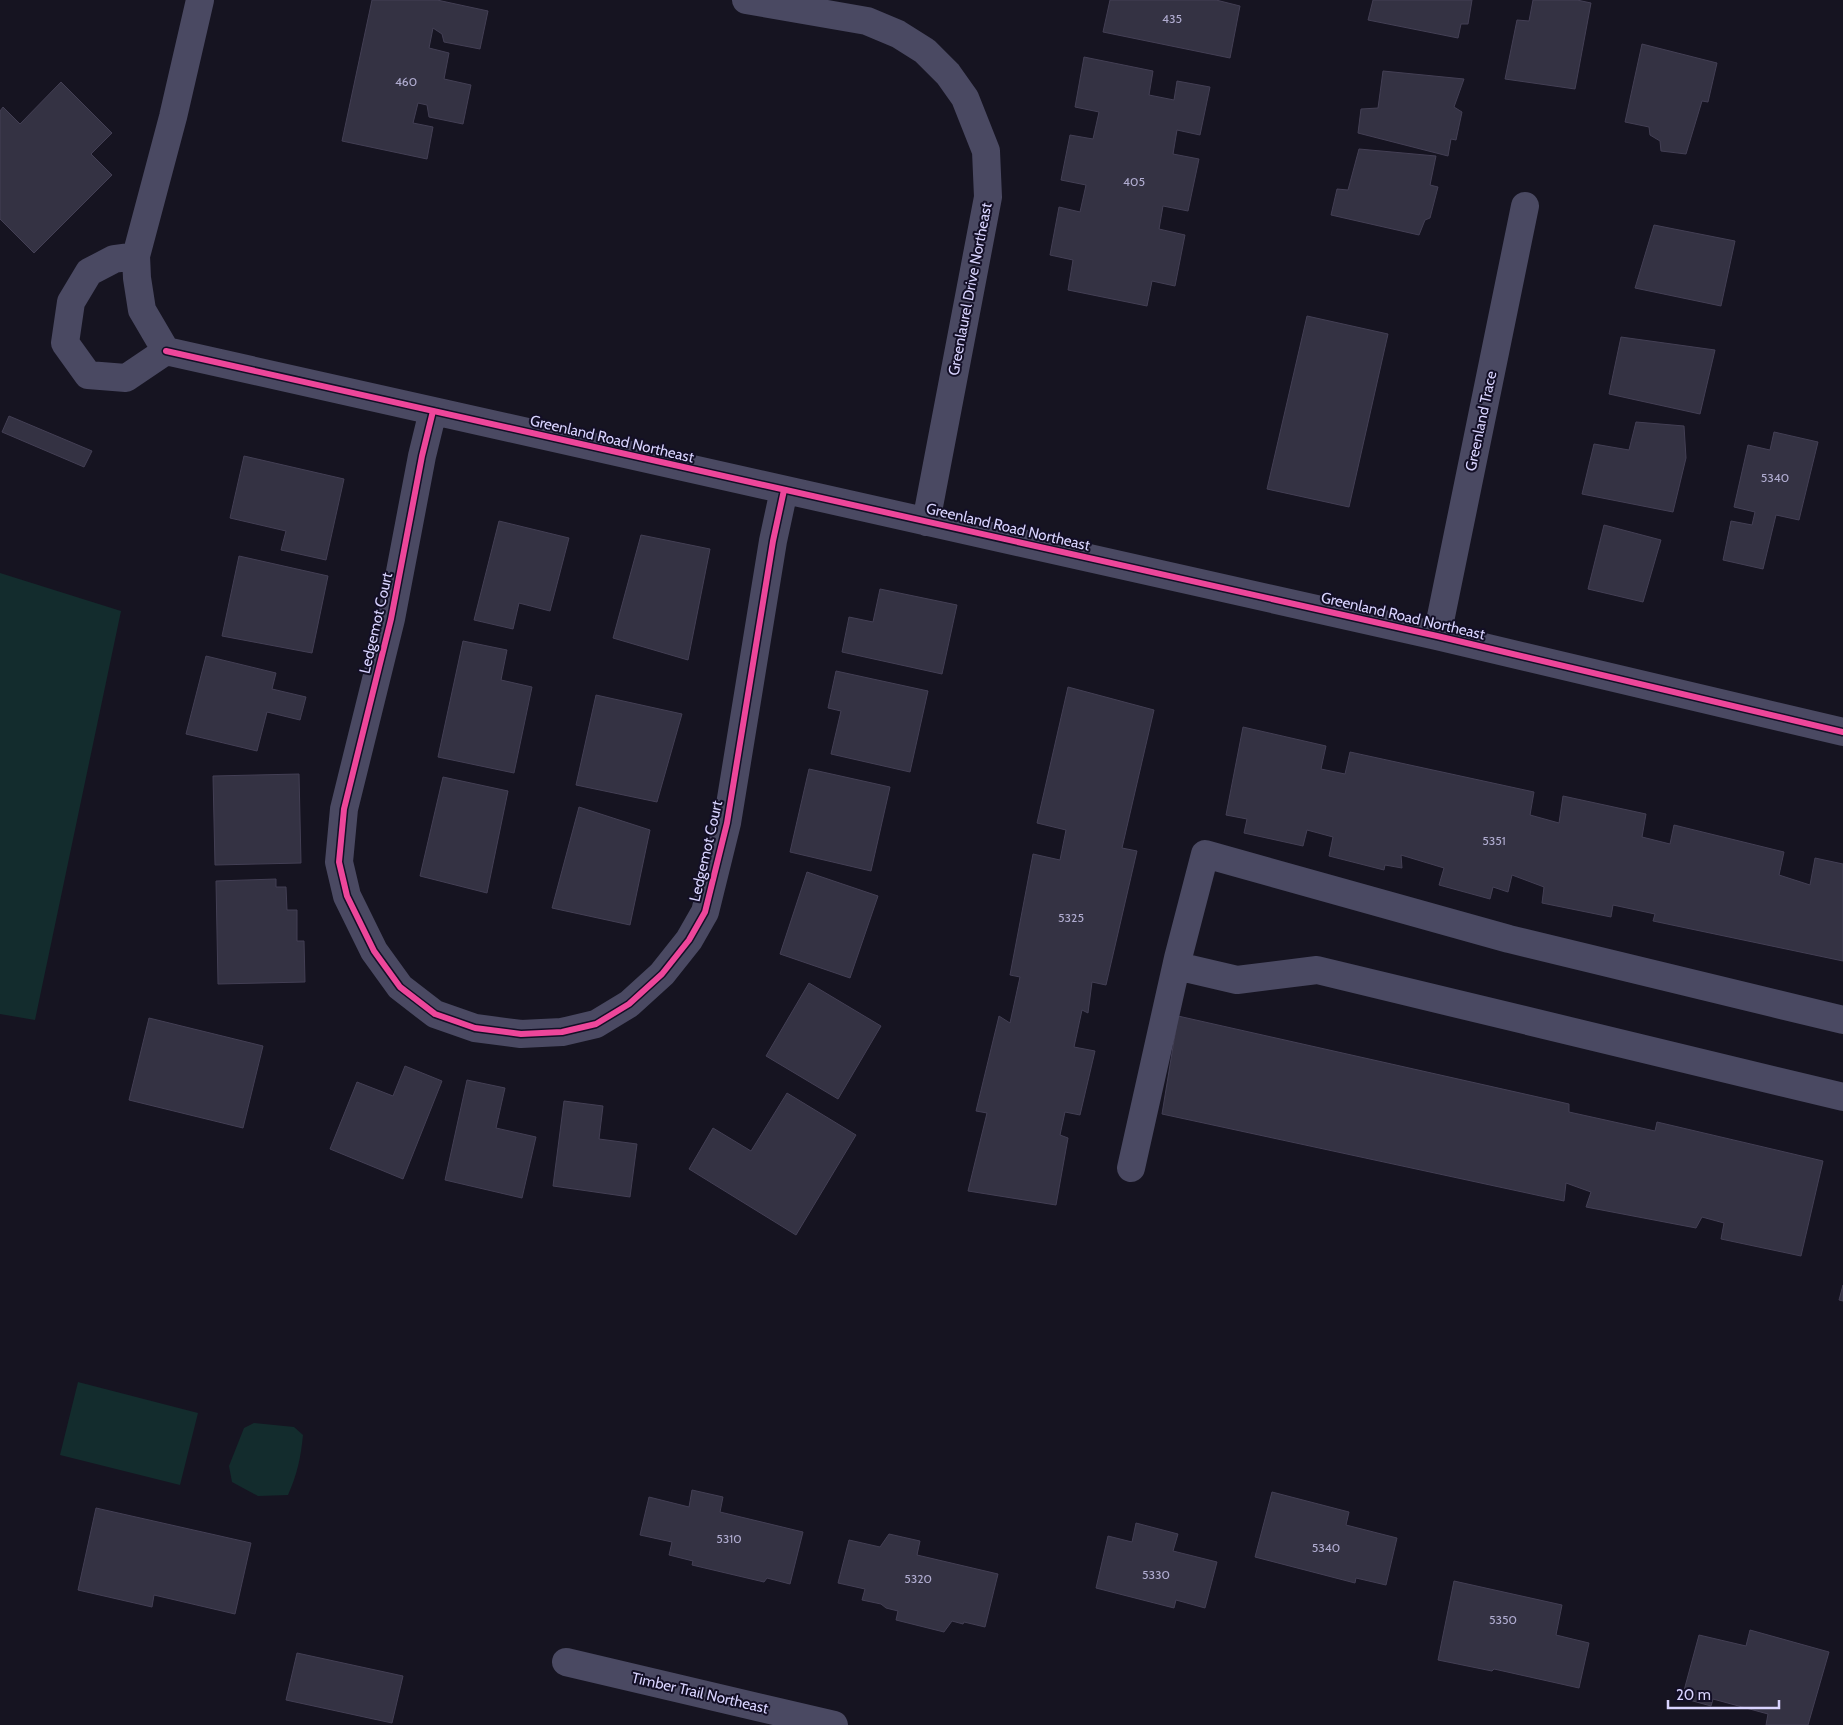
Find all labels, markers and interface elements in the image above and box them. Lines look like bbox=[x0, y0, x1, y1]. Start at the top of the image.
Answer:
house number: 435 bbox=[1162, 11, 1182, 26]
house number: 460 bbox=[395, 74, 417, 89]
house number: 405 bbox=[1123, 174, 1145, 189]
street label: Greenlaurel Drive Northeast bbox=[944, 201, 996, 377]
street label: Greenland Trace bbox=[1462, 369, 1500, 473]
street label: Greenland Road Northeast bbox=[528, 411, 696, 467]
house number: 5340 bbox=[1761, 470, 1789, 485]
street label: Greenland Road Northeast bbox=[924, 499, 1092, 555]
street label: Ledgemot Court bbox=[356, 571, 396, 675]
street label: Greenland Road Northeast bbox=[1319, 588, 1487, 644]
street label: Ledgemot Court bbox=[686, 799, 726, 903]
house number: 5351 bbox=[1482, 833, 1506, 848]
house number: 5325 bbox=[1058, 910, 1084, 925]
house number: 5310 bbox=[716, 1531, 742, 1546]
house number: 5340 bbox=[1312, 1540, 1340, 1555]
house number: 5330 bbox=[1142, 1567, 1170, 1582]
house number: 5320 bbox=[904, 1571, 932, 1586]
house number: 5350 bbox=[1489, 1612, 1517, 1627]
street label: Timber Trail Northeast bbox=[630, 1669, 770, 1717]
scale bar bbox=[1668, 1678, 1779, 1710]
text: 20 m bbox=[1676, 1686, 1711, 1704]

